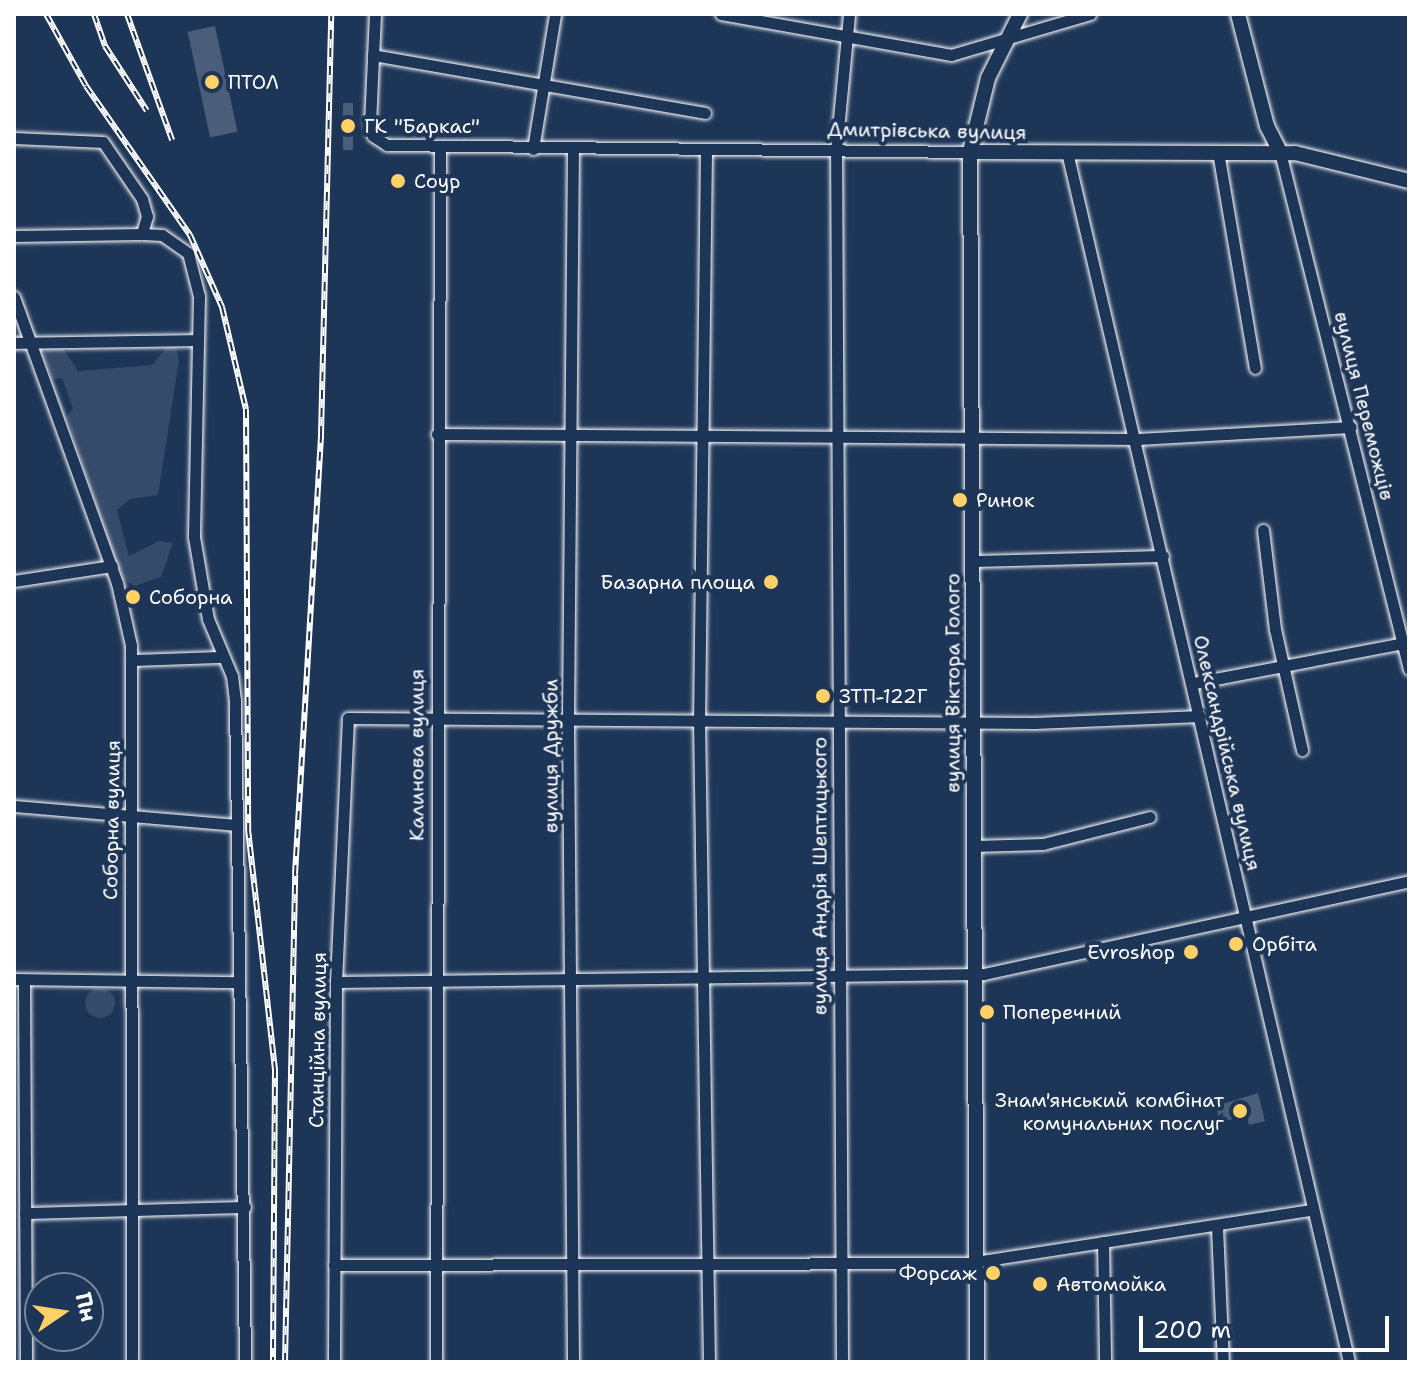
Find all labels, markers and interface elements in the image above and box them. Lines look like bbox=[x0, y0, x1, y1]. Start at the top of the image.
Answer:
place label: ПТОЛ bbox=[228, 70, 279, 94]
marker: ПТОЛ bbox=[203, 73, 221, 91]
place label: ГК "Баркас" bbox=[364, 114, 480, 138]
marker: ГК "Баркас" bbox=[339, 117, 357, 135]
street label: Дмитрівська вулиця bbox=[827, 117, 1027, 145]
place label: Соур bbox=[414, 169, 461, 193]
marker: Соур bbox=[389, 172, 407, 190]
street label: вулиця Переможців bbox=[1329, 309, 1399, 503]
place label: Ринок bbox=[976, 488, 1035, 512]
marker: Ринок bbox=[951, 491, 969, 509]
place label: Базарна площа bbox=[600, 570, 755, 594]
marker: Базарна площа bbox=[762, 573, 780, 591]
street label: вулиця Віктора Голого bbox=[941, 573, 965, 793]
place label: Соборна bbox=[149, 585, 233, 609]
marker: Соборна bbox=[124, 588, 142, 606]
street label: Олександрійська вулиця bbox=[1188, 633, 1266, 873]
street label: Калинова вулиця bbox=[405, 669, 429, 841]
street label: вулиця Дружби bbox=[539, 679, 563, 833]
place label: ЗТП-122Г bbox=[839, 684, 927, 708]
marker: ЗТП-122Г bbox=[814, 687, 832, 705]
street label: вулиця Андрія Шептицького bbox=[808, 737, 832, 1015]
street label: Соборна вулиця bbox=[99, 740, 125, 900]
place label: Орбіта bbox=[1252, 932, 1317, 956]
marker: Орбіта bbox=[1227, 935, 1245, 953]
place label: Evroshop bbox=[1087, 940, 1175, 964]
marker: Evroshop bbox=[1182, 943, 1200, 961]
street label: Станційна вулиця bbox=[304, 952, 332, 1128]
place label: Поперечний bbox=[1003, 1000, 1121, 1024]
marker: Поперечний bbox=[978, 1003, 996, 1021]
place label: Знам'янський комбінат комунальних послуг bbox=[995, 1088, 1224, 1135]
marker: Знам'янський комбінат комунальних послуг bbox=[1231, 1102, 1249, 1120]
place label: Форсаж bbox=[899, 1261, 977, 1285]
marker: Форсаж bbox=[984, 1264, 1002, 1282]
north arrow bbox=[24, 1272, 104, 1352]
place label: Автомойка bbox=[1056, 1272, 1166, 1296]
marker: Автомойка bbox=[1031, 1275, 1049, 1293]
text: Пн bbox=[69, 1290, 103, 1324]
scale bar bbox=[1143, 1300, 1393, 1350]
text: 200 m bbox=[1153, 1314, 1231, 1346]

